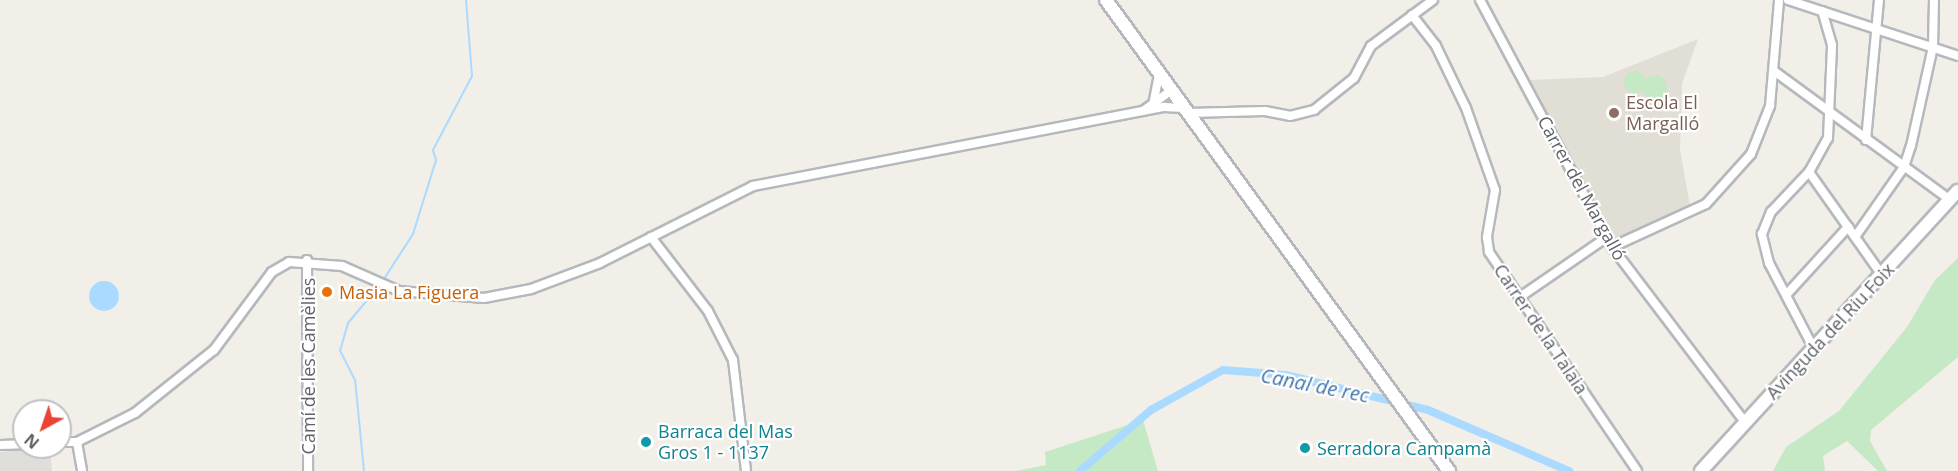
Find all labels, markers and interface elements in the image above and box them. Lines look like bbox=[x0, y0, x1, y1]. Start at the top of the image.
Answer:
place label: Escola El Margalló bbox=[1626, 92, 1699, 134]
marker: Escola El Margalló bbox=[1607, 106, 1621, 120]
street label: Carrer del Margalló bbox=[1533, 112, 1631, 264]
street label: Avinguda del Riu Foix bbox=[1761, 258, 1899, 404]
street label: Carrer de la Talaia bbox=[1489, 260, 1593, 398]
street label: Camí de les Camèlies bbox=[297, 278, 319, 454]
place label: Masia La Figuera bbox=[339, 281, 479, 303]
marker: Masia La Figuera bbox=[320, 285, 334, 299]
water label: Canal de rec bbox=[1259, 363, 1371, 407]
north arrow bbox=[12, 399, 72, 459]
place label: Barraca del Mas Gros 1 - 1137 bbox=[658, 421, 793, 464]
text: N bbox=[20, 429, 44, 454]
marker: Barraca del Mas Gros 1 - 1137 bbox=[639, 435, 653, 449]
place label: Serradora Campamà bbox=[1317, 437, 1491, 459]
marker: Serradora Campamà bbox=[1298, 441, 1312, 455]

